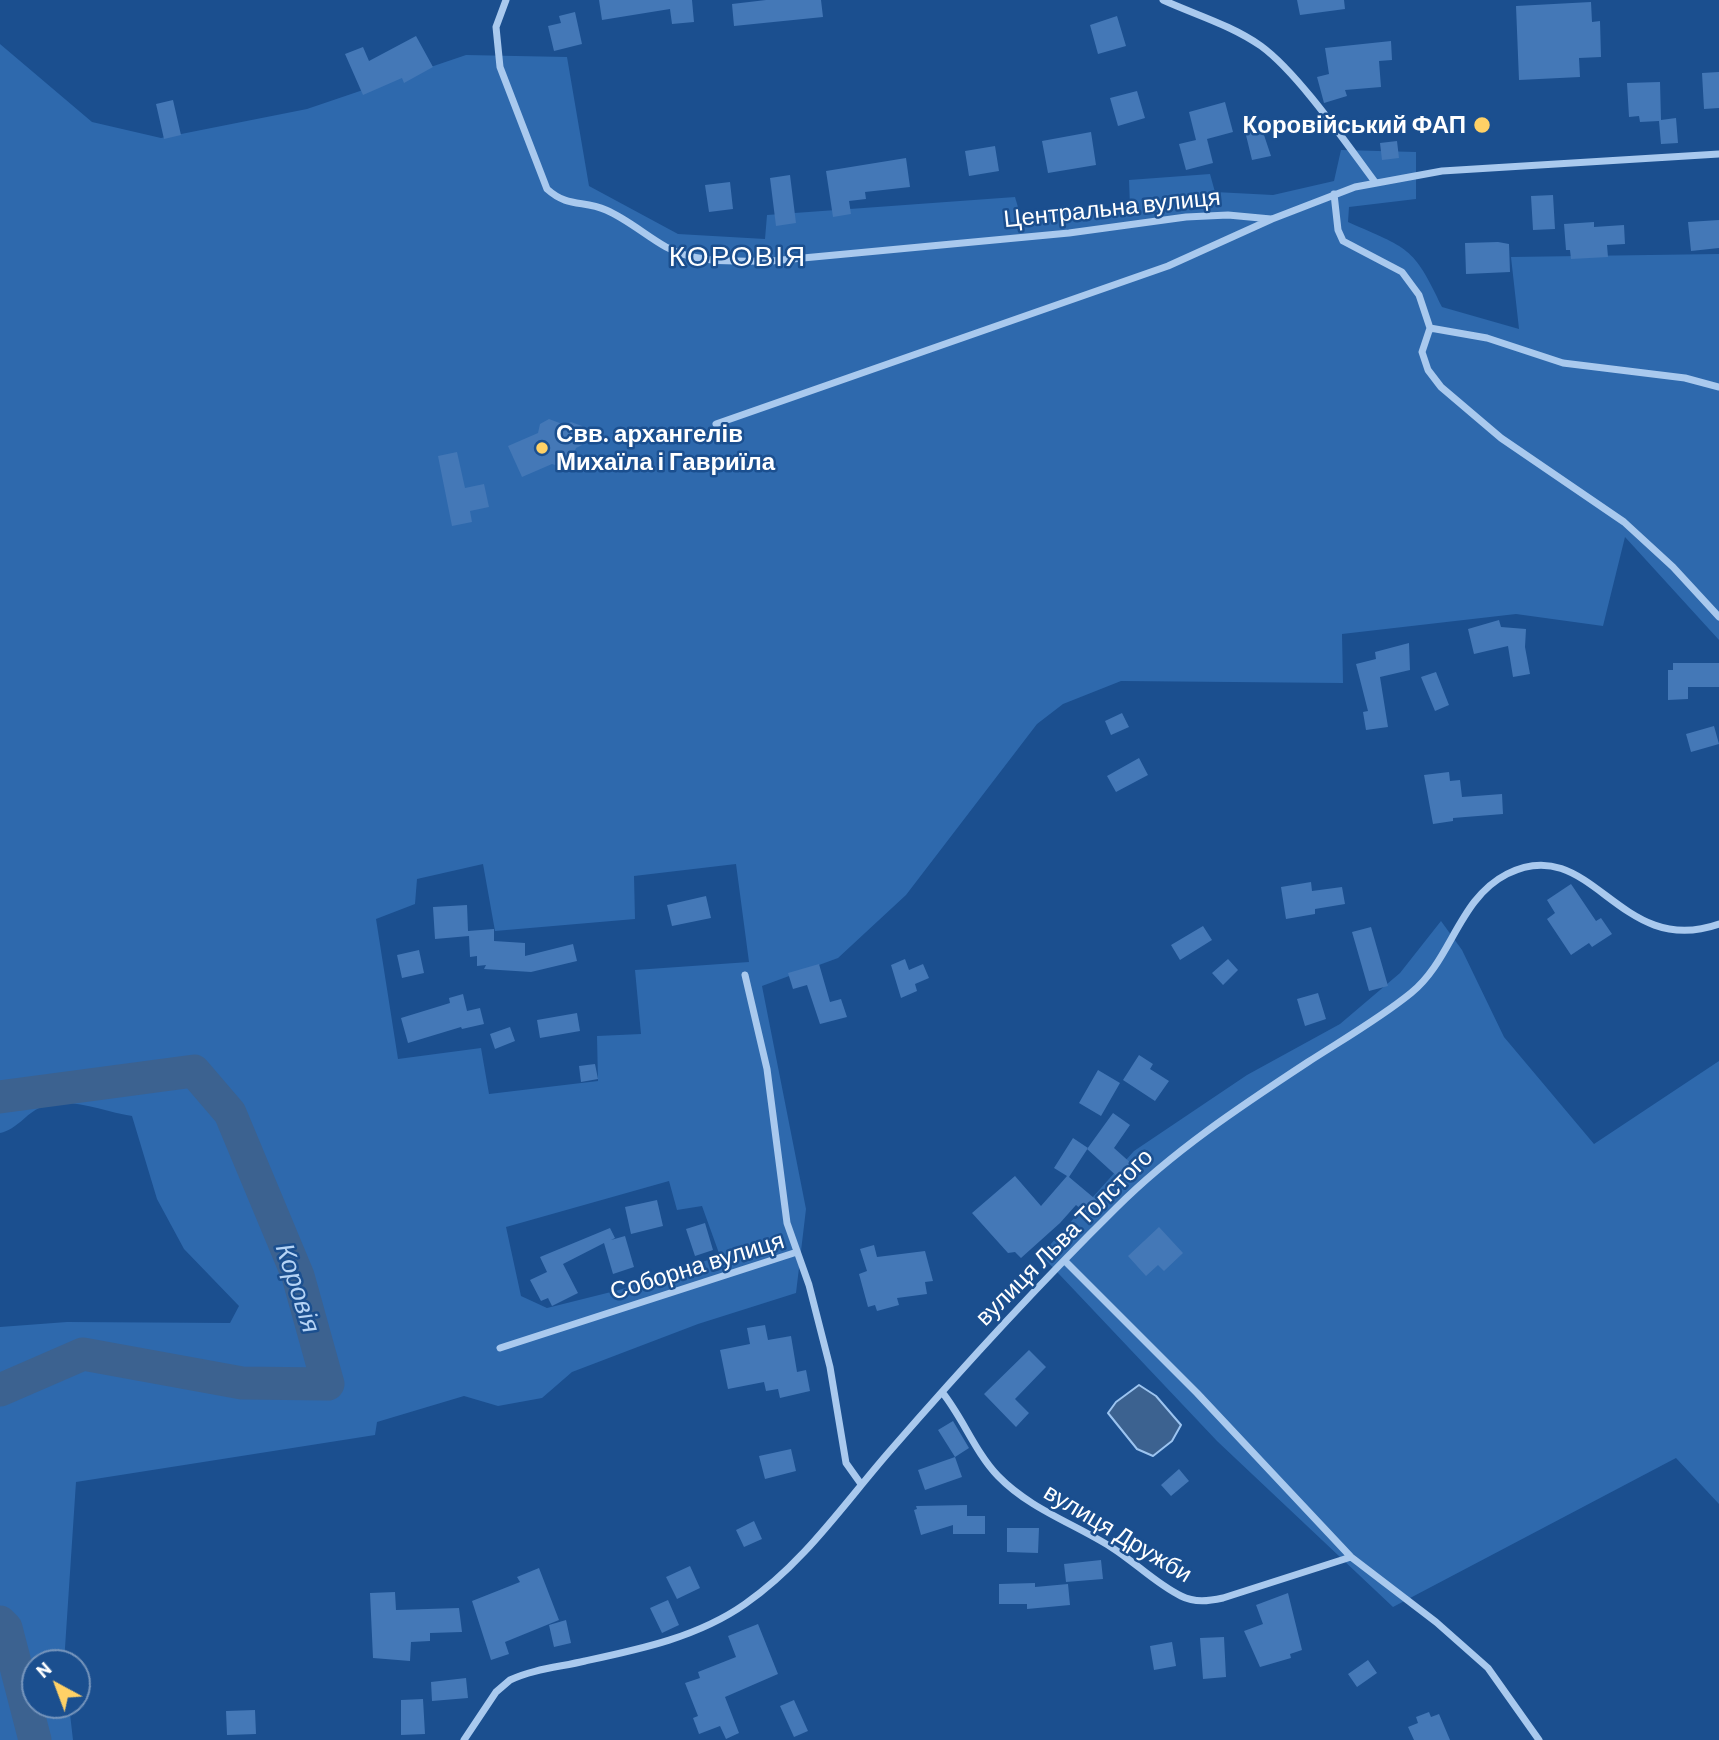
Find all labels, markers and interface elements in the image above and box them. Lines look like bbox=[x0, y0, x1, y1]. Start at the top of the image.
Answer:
place label: Коровійський ФАП bbox=[1243, 111, 1466, 139]
marker: Коровійський ФАП bbox=[1472, 115, 1492, 135]
street label: Центральна вулиця bbox=[1002, 182, 1222, 234]
district label: КОРОВІЯ bbox=[670, 240, 806, 274]
place label: Свв. архангелів Михаїла і Гавриїла bbox=[556, 420, 775, 476]
marker: Свв. архангелів Михаїла і Гавриїла bbox=[534, 440, 550, 456]
street label: вулиця Льва Толстого bbox=[969, 1142, 1159, 1332]
street label: Соборна вулиця bbox=[607, 1226, 787, 1306]
water label: Коровія bbox=[269, 1239, 327, 1337]
street label: вулиця Дружби bbox=[1039, 1477, 1197, 1589]
north arrow bbox=[21, 1649, 91, 1719]
text: N bbox=[31, 1656, 56, 1682]

